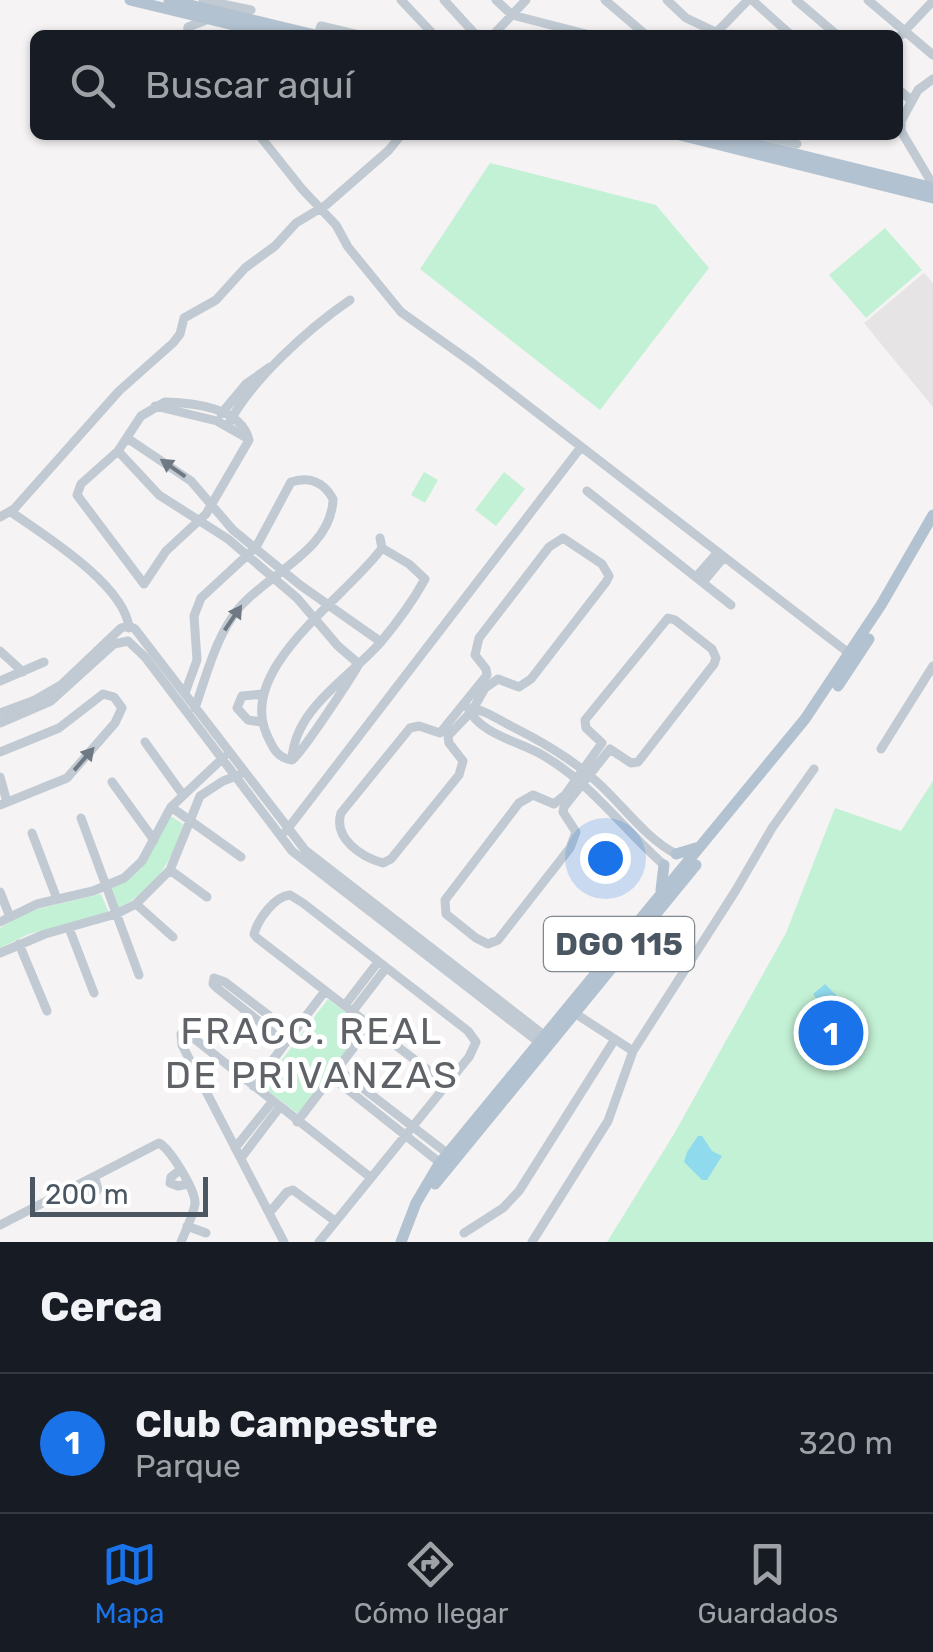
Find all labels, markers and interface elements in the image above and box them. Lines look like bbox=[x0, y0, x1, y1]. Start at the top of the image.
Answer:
search box bbox=[30, 30, 903, 140]
icon: search bbox=[65, 58, 120, 113]
text: Buscar aquí bbox=[145, 62, 353, 108]
one-way arrow bbox=[160, 459, 187, 478]
one-way arrow bbox=[223, 605, 242, 632]
one-way arrow bbox=[72, 747, 94, 772]
your location bbox=[580, 833, 631, 884]
road number: DGO 115 bbox=[544, 917, 694, 971]
pin: 1 bbox=[798, 996, 864, 1070]
district label: FRACC. REAL DE PRIVANZAS bbox=[165, 1008, 459, 1098]
scale bar bbox=[30, 1172, 208, 1216]
text: 200 m bbox=[45, 1178, 129, 1211]
text: Cerca bbox=[40, 1282, 163, 1332]
text: Club Campestre bbox=[135, 1401, 438, 1447]
text: 1 bbox=[65, 1424, 80, 1462]
text: 320 m bbox=[798, 1424, 893, 1462]
text: Parque bbox=[135, 1447, 241, 1485]
tab: Mapa bbox=[95, 1537, 164, 1630]
tab: Cómo llegar bbox=[354, 1537, 508, 1630]
tab: Guardados bbox=[698, 1537, 838, 1630]

